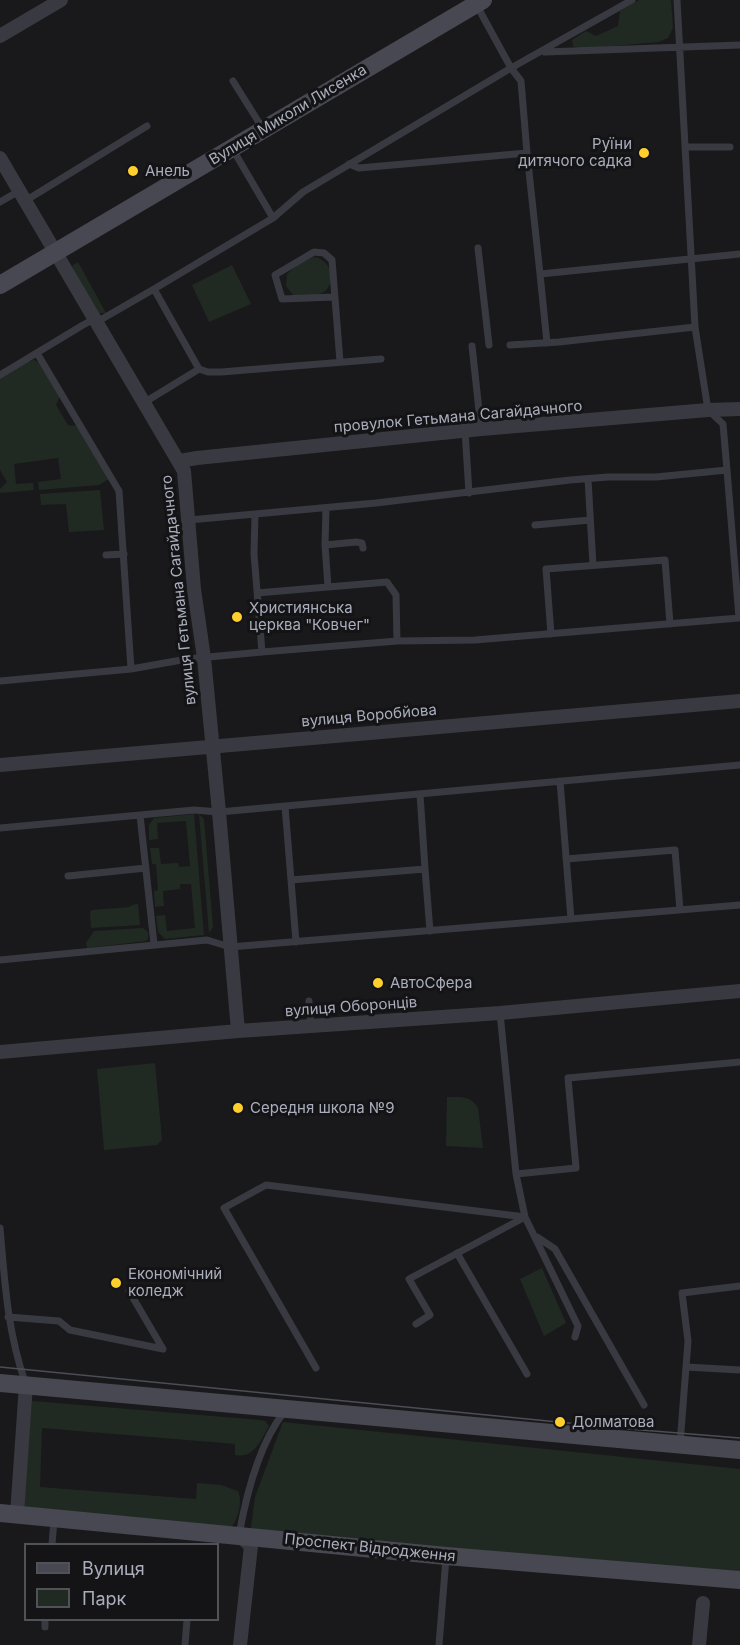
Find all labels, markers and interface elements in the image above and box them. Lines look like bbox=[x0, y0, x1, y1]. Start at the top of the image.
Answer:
street label: Вулиця Миколи Лисенка bbox=[206, 61, 370, 169]
place label: Руїни дитячого садка bbox=[518, 135, 632, 170]
marker: Руїни дитячого садка bbox=[637, 146, 651, 160]
place label: Анель bbox=[145, 162, 190, 180]
marker: Анель bbox=[126, 164, 140, 178]
street label: провулок Гетьмана Сагайдачного bbox=[333, 397, 583, 437]
street label: вулиця Гетьмана Сагайдачного bbox=[158, 474, 200, 706]
place label: Християнська церква "Ковчег" bbox=[249, 599, 370, 634]
marker: Християнська церква "Ковчег" bbox=[230, 610, 244, 624]
street label: вулиця Воробйова bbox=[301, 701, 437, 731]
place label: АвтоСфера bbox=[390, 974, 472, 992]
marker: АвтоСфера bbox=[371, 976, 385, 990]
street label: вулиця Оборонців bbox=[284, 993, 418, 1021]
place label: Середня школа №9 bbox=[250, 1099, 395, 1117]
marker: Середня школа №9 bbox=[231, 1101, 245, 1115]
place label: Економічний коледж bbox=[128, 1265, 222, 1300]
marker: Економічний коледж bbox=[109, 1276, 123, 1290]
place label: Долматова bbox=[572, 1413, 655, 1431]
marker: Долматова bbox=[553, 1415, 567, 1429]
street label: Проспект Відродження bbox=[284, 1530, 456, 1566]
legend bbox=[24, 1543, 219, 1621]
text: Вулиця bbox=[82, 1558, 145, 1579]
text: Парк bbox=[82, 1588, 126, 1609]

